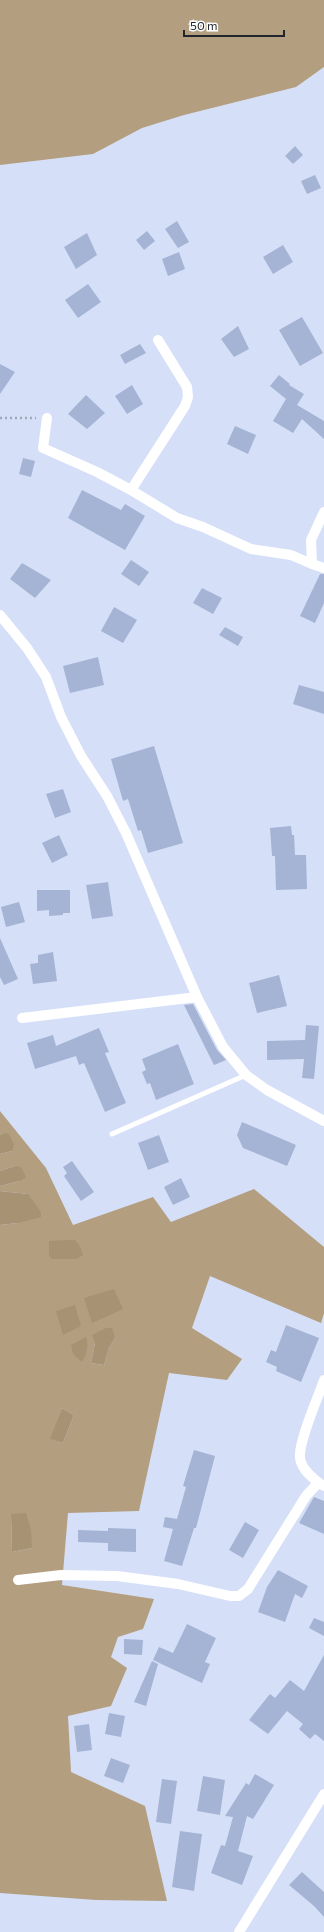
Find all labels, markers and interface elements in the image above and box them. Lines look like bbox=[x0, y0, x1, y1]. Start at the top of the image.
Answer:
scale bar bbox=[184, 12, 284, 38]
text: 50 m bbox=[190, 18, 218, 32]

